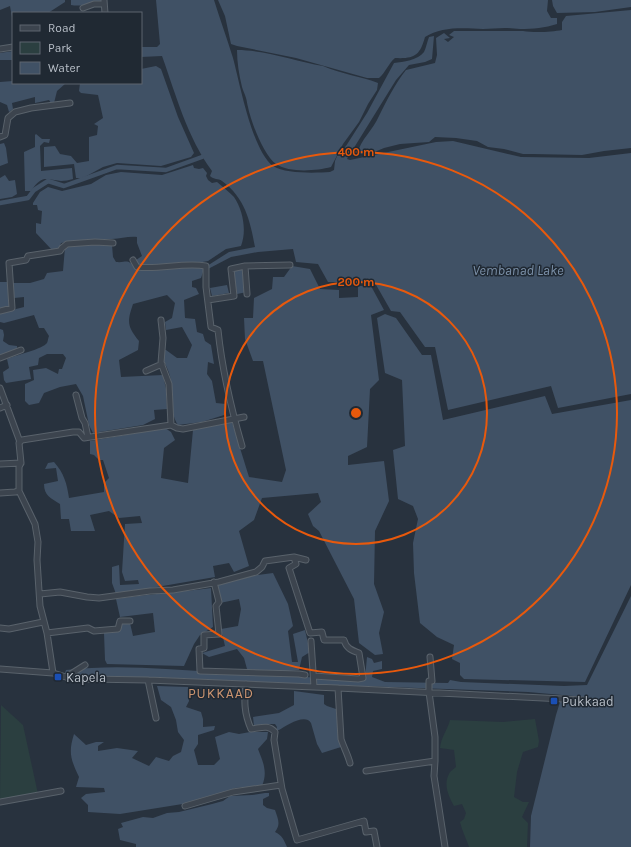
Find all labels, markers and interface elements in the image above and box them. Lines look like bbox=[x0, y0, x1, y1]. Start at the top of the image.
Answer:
legend bbox=[12, 12, 142, 84]
text: Road bbox=[48, 21, 76, 35]
text: Park bbox=[48, 41, 73, 55]
text: Water bbox=[48, 61, 81, 75]
text: 400 m bbox=[338, 145, 374, 159]
water label: Vembanad Lake bbox=[472, 262, 564, 279]
text: 200 m bbox=[338, 275, 374, 289]
centre of rings bbox=[349, 406, 363, 420]
place label: Kapela bbox=[66, 670, 106, 685]
marker: Kapela bbox=[53, 672, 63, 682]
district label: PUKKAAD bbox=[188, 685, 254, 702]
place label: Pukkaad bbox=[562, 694, 614, 709]
marker: Pukkaad bbox=[549, 696, 559, 706]

